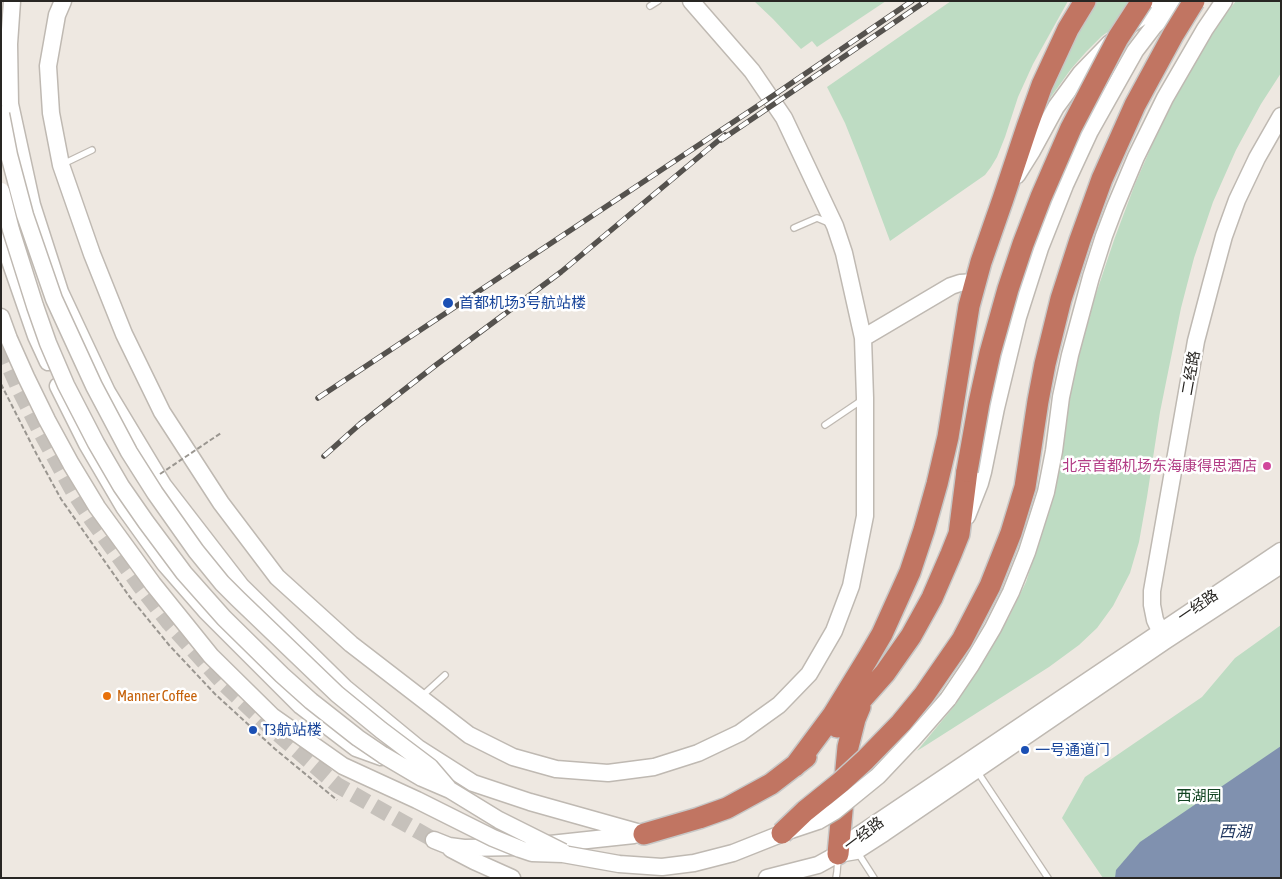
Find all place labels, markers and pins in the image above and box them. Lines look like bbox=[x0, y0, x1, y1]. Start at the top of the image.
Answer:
place label: 首都机场3号航站楼 bbox=[459, 294, 586, 312]
marker: 首都机场3号航站楼 bbox=[441, 296, 455, 310]
place label: 北京首都机场东海康得思酒店 bbox=[1062, 457, 1257, 475]
marker: 北京首都机场东海康得思酒店 bbox=[1261, 460, 1273, 472]
place label: Manner Coffee bbox=[117, 687, 197, 705]
marker: Manner Coffee bbox=[101, 690, 113, 702]
place label: T3航站楼 bbox=[263, 721, 322, 739]
marker: T3航站楼 bbox=[247, 724, 259, 736]
place label: 一号通道门 bbox=[1035, 741, 1110, 759]
marker: 一号通道门 bbox=[1019, 744, 1031, 756]

